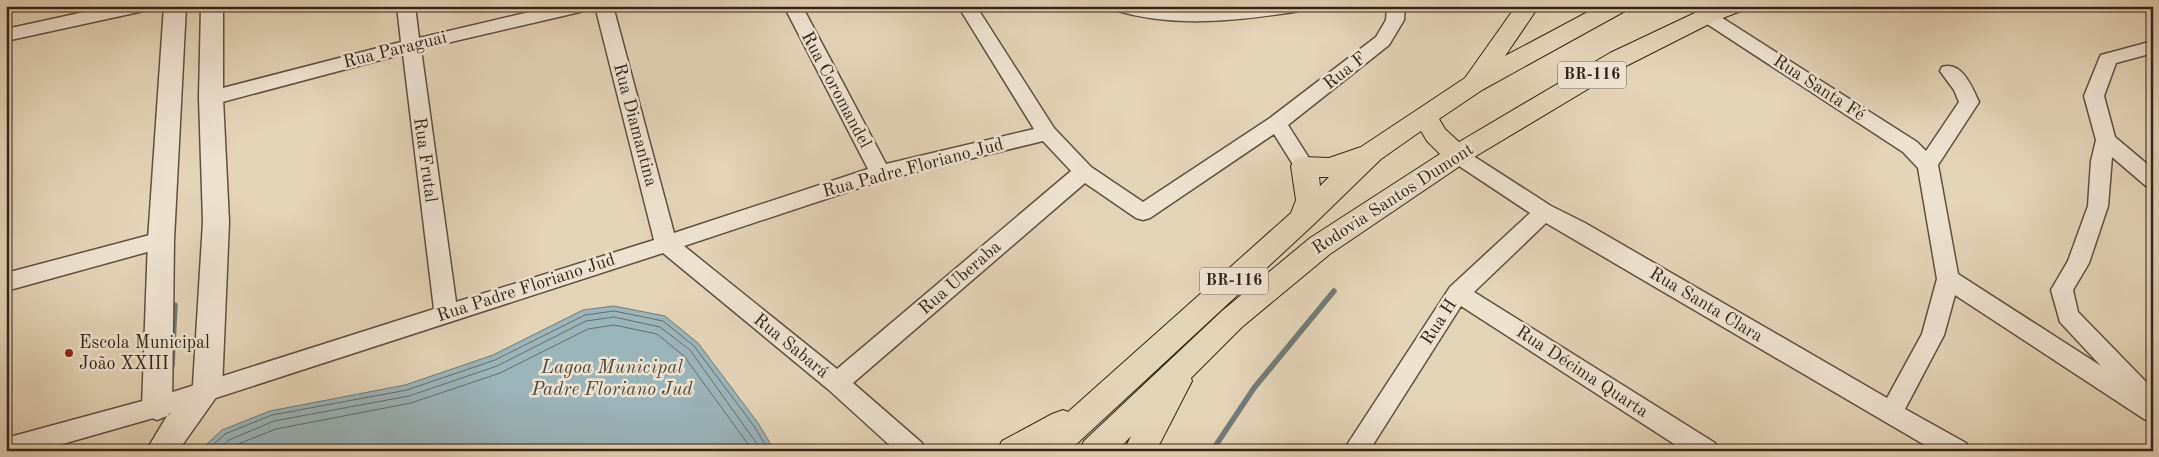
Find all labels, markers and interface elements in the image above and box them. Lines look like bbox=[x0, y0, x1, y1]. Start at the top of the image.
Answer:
street label: Rua Paraguai bbox=[341, 28, 449, 72]
street label: Rua Coromandel bbox=[798, 29, 874, 151]
street label: Rua F bbox=[1320, 49, 1370, 93]
street label: Rua Santa Fé bbox=[1770, 52, 1868, 124]
street label: Rua Diamantina bbox=[610, 61, 660, 189]
road number: BR-116 bbox=[1558, 62, 1626, 88]
street label: Rua Frutal bbox=[410, 116, 440, 204]
street label: Rua Padre Floriano Jud bbox=[821, 135, 1005, 201]
street label: Rodovia Santos Dumont bbox=[1309, 140, 1477, 258]
street label: Rua Uberaba bbox=[915, 238, 1005, 318]
street label: Rua Padre Floriano Jud bbox=[435, 251, 617, 325]
street label: Rua Santa Clara bbox=[1646, 264, 1766, 346]
road number: BR-116 bbox=[1200, 268, 1268, 294]
street label: Rua H bbox=[1418, 296, 1460, 348]
street label: Rua Sabará bbox=[750, 310, 832, 382]
street label: Rua Décima Quarta bbox=[1513, 323, 1651, 421]
place label: Escola Municipal João XXIII bbox=[79, 334, 210, 373]
marker: Escola Municipal João XXIII bbox=[63, 347, 75, 359]
water label: Lagoa Municipal Padre Floriano Jud bbox=[530, 359, 694, 400]

